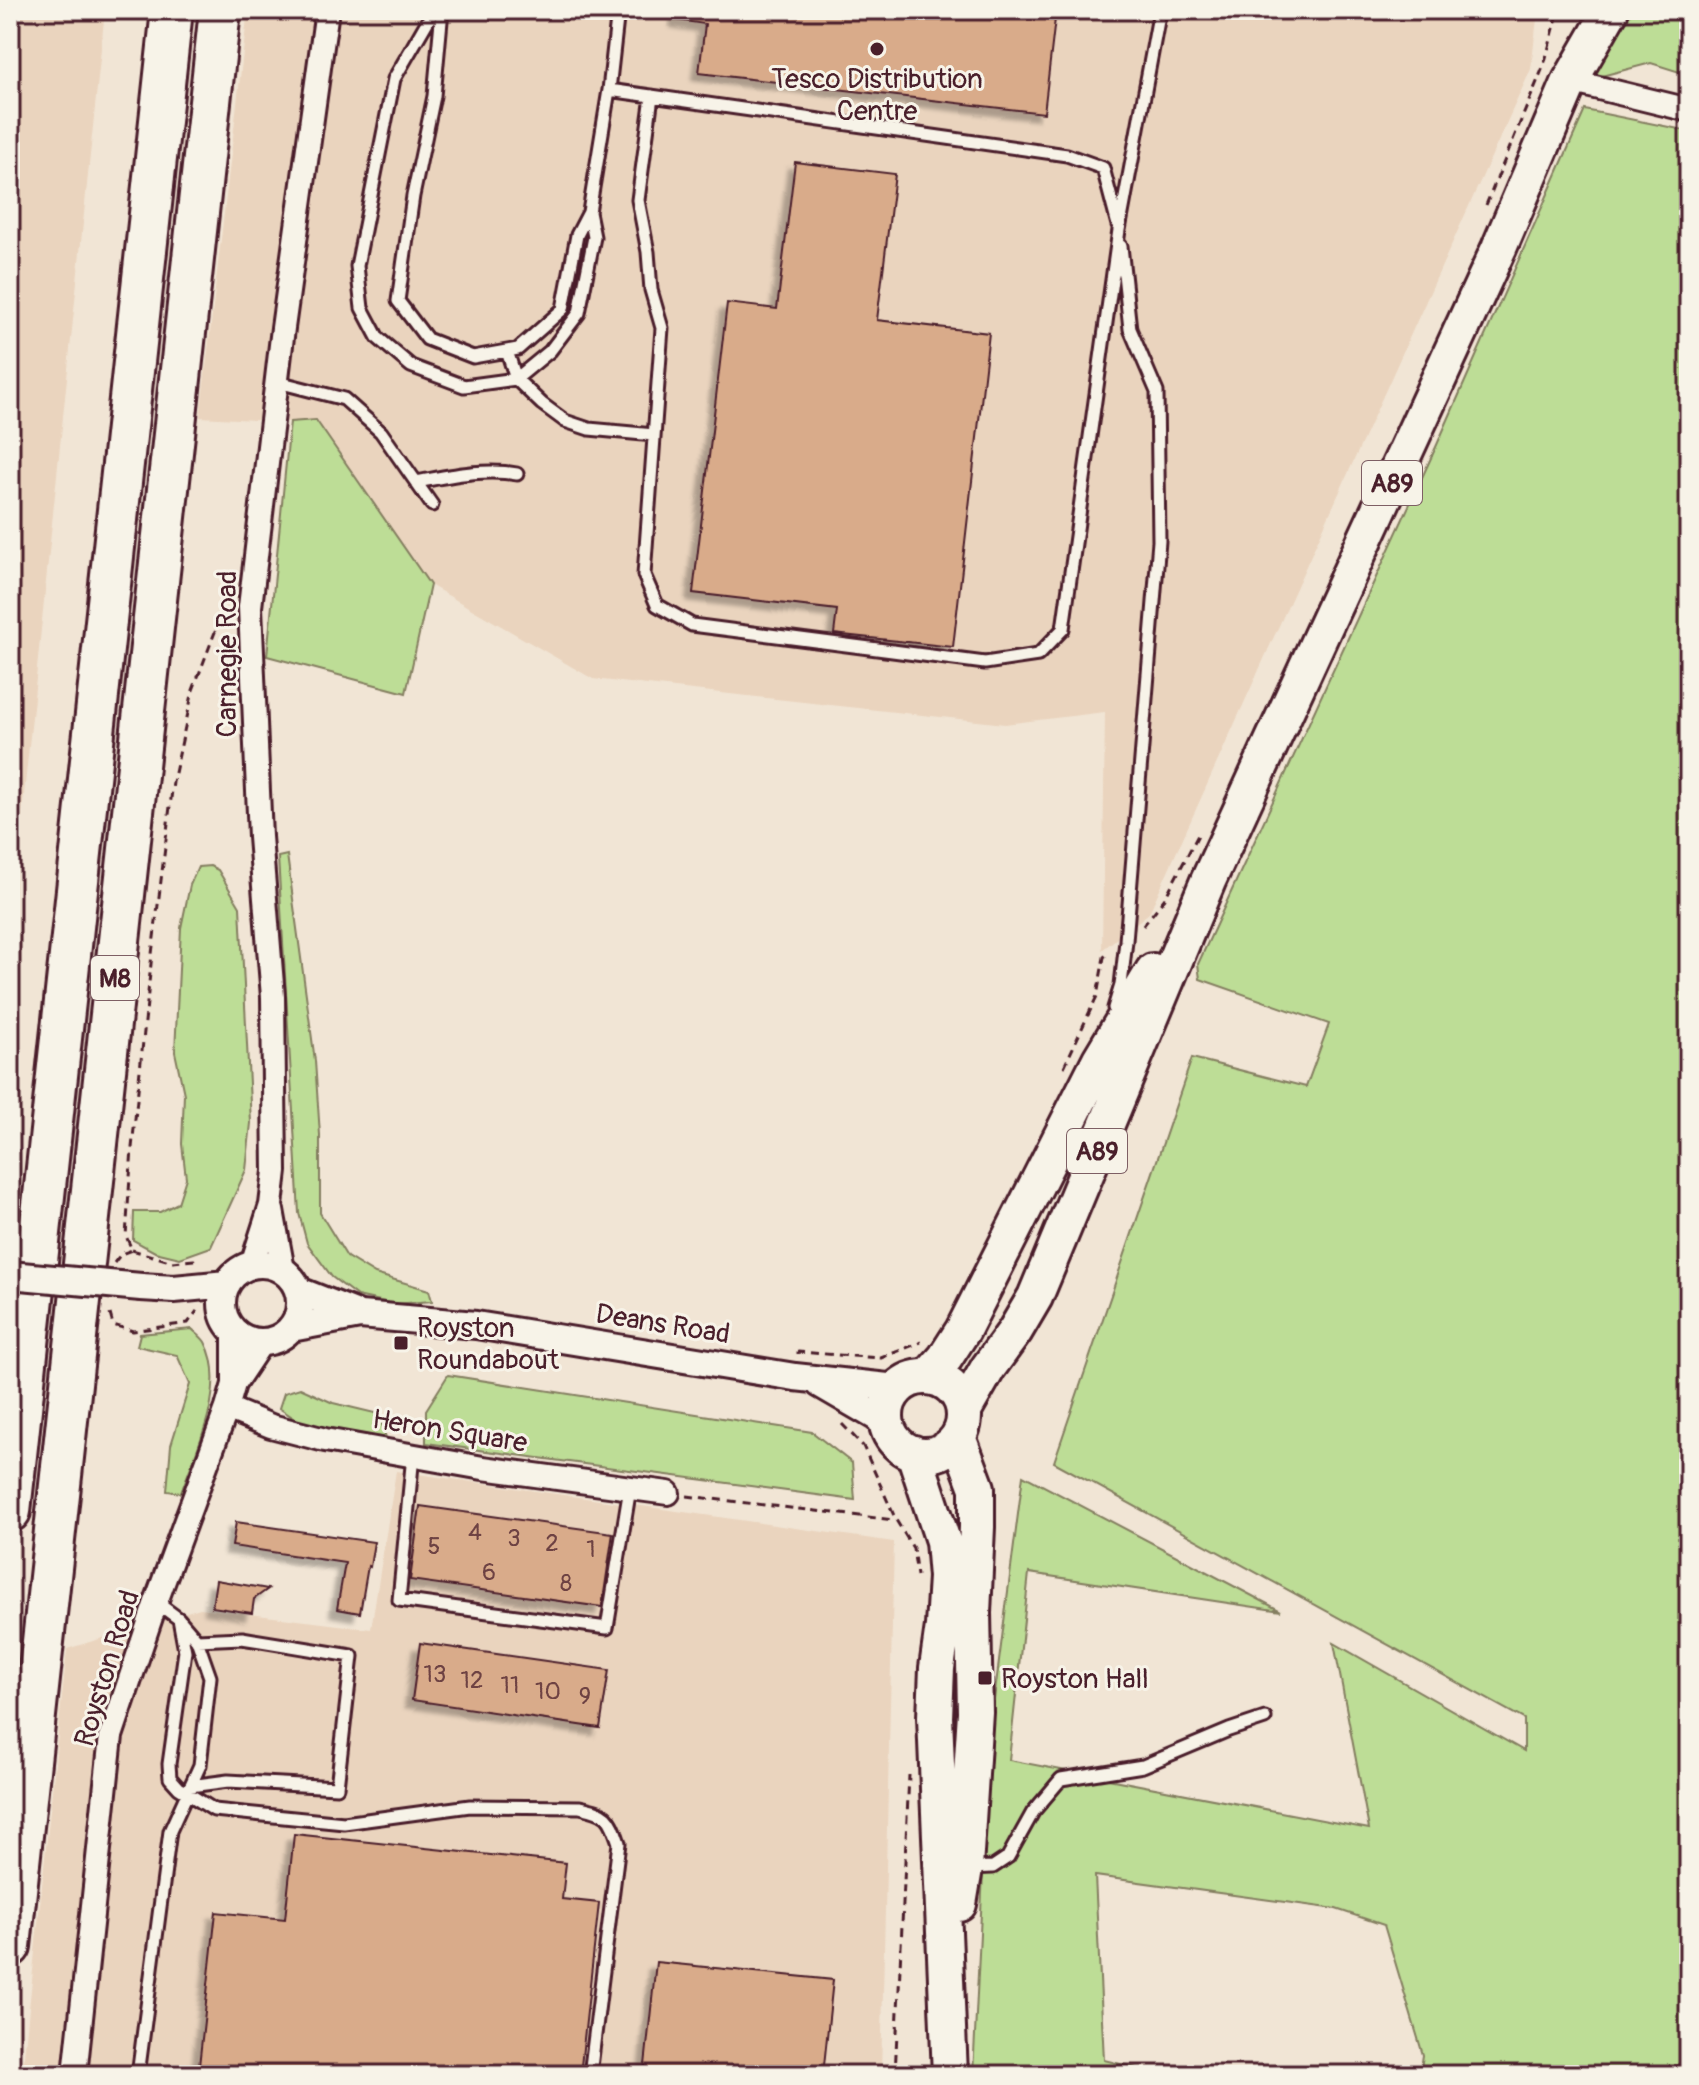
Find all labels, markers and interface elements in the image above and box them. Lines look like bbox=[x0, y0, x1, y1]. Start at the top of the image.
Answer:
marker: Tesco Distribution Centre bbox=[868, 40, 886, 58]
place label: Tesco Distribution Centre bbox=[771, 62, 983, 129]
road number: A89 bbox=[1362, 461, 1422, 505]
street label: Carnegie Road bbox=[210, 571, 245, 737]
road number: M8 bbox=[91, 956, 139, 1000]
road number: A89 bbox=[1067, 1129, 1127, 1173]
street label: Deans Road bbox=[593, 1297, 732, 1352]
place label: Royston Roundabout bbox=[417, 1311, 560, 1378]
marker: Royston Roundabout bbox=[392, 1334, 410, 1352]
street label: Heron Square bbox=[370, 1402, 530, 1461]
house number: 4 bbox=[468, 1518, 482, 1547]
house number: 3 bbox=[507, 1524, 521, 1553]
house number: 2 bbox=[545, 1529, 559, 1558]
house number: 5 bbox=[427, 1532, 441, 1561]
house number: 1 bbox=[586, 1535, 596, 1564]
house number: 6 bbox=[482, 1558, 496, 1587]
house number: 8 bbox=[560, 1569, 572, 1598]
street label: Royston Road bbox=[67, 1586, 148, 1751]
house number: 13 bbox=[424, 1660, 446, 1689]
place label: Royston Hall bbox=[1001, 1662, 1149, 1697]
house number: 12 bbox=[461, 1666, 483, 1695]
marker: Royston Hall bbox=[976, 1669, 994, 1687]
house number: 11 bbox=[501, 1671, 519, 1700]
house number: 10 bbox=[535, 1677, 561, 1706]
house number: 9 bbox=[579, 1682, 591, 1711]

